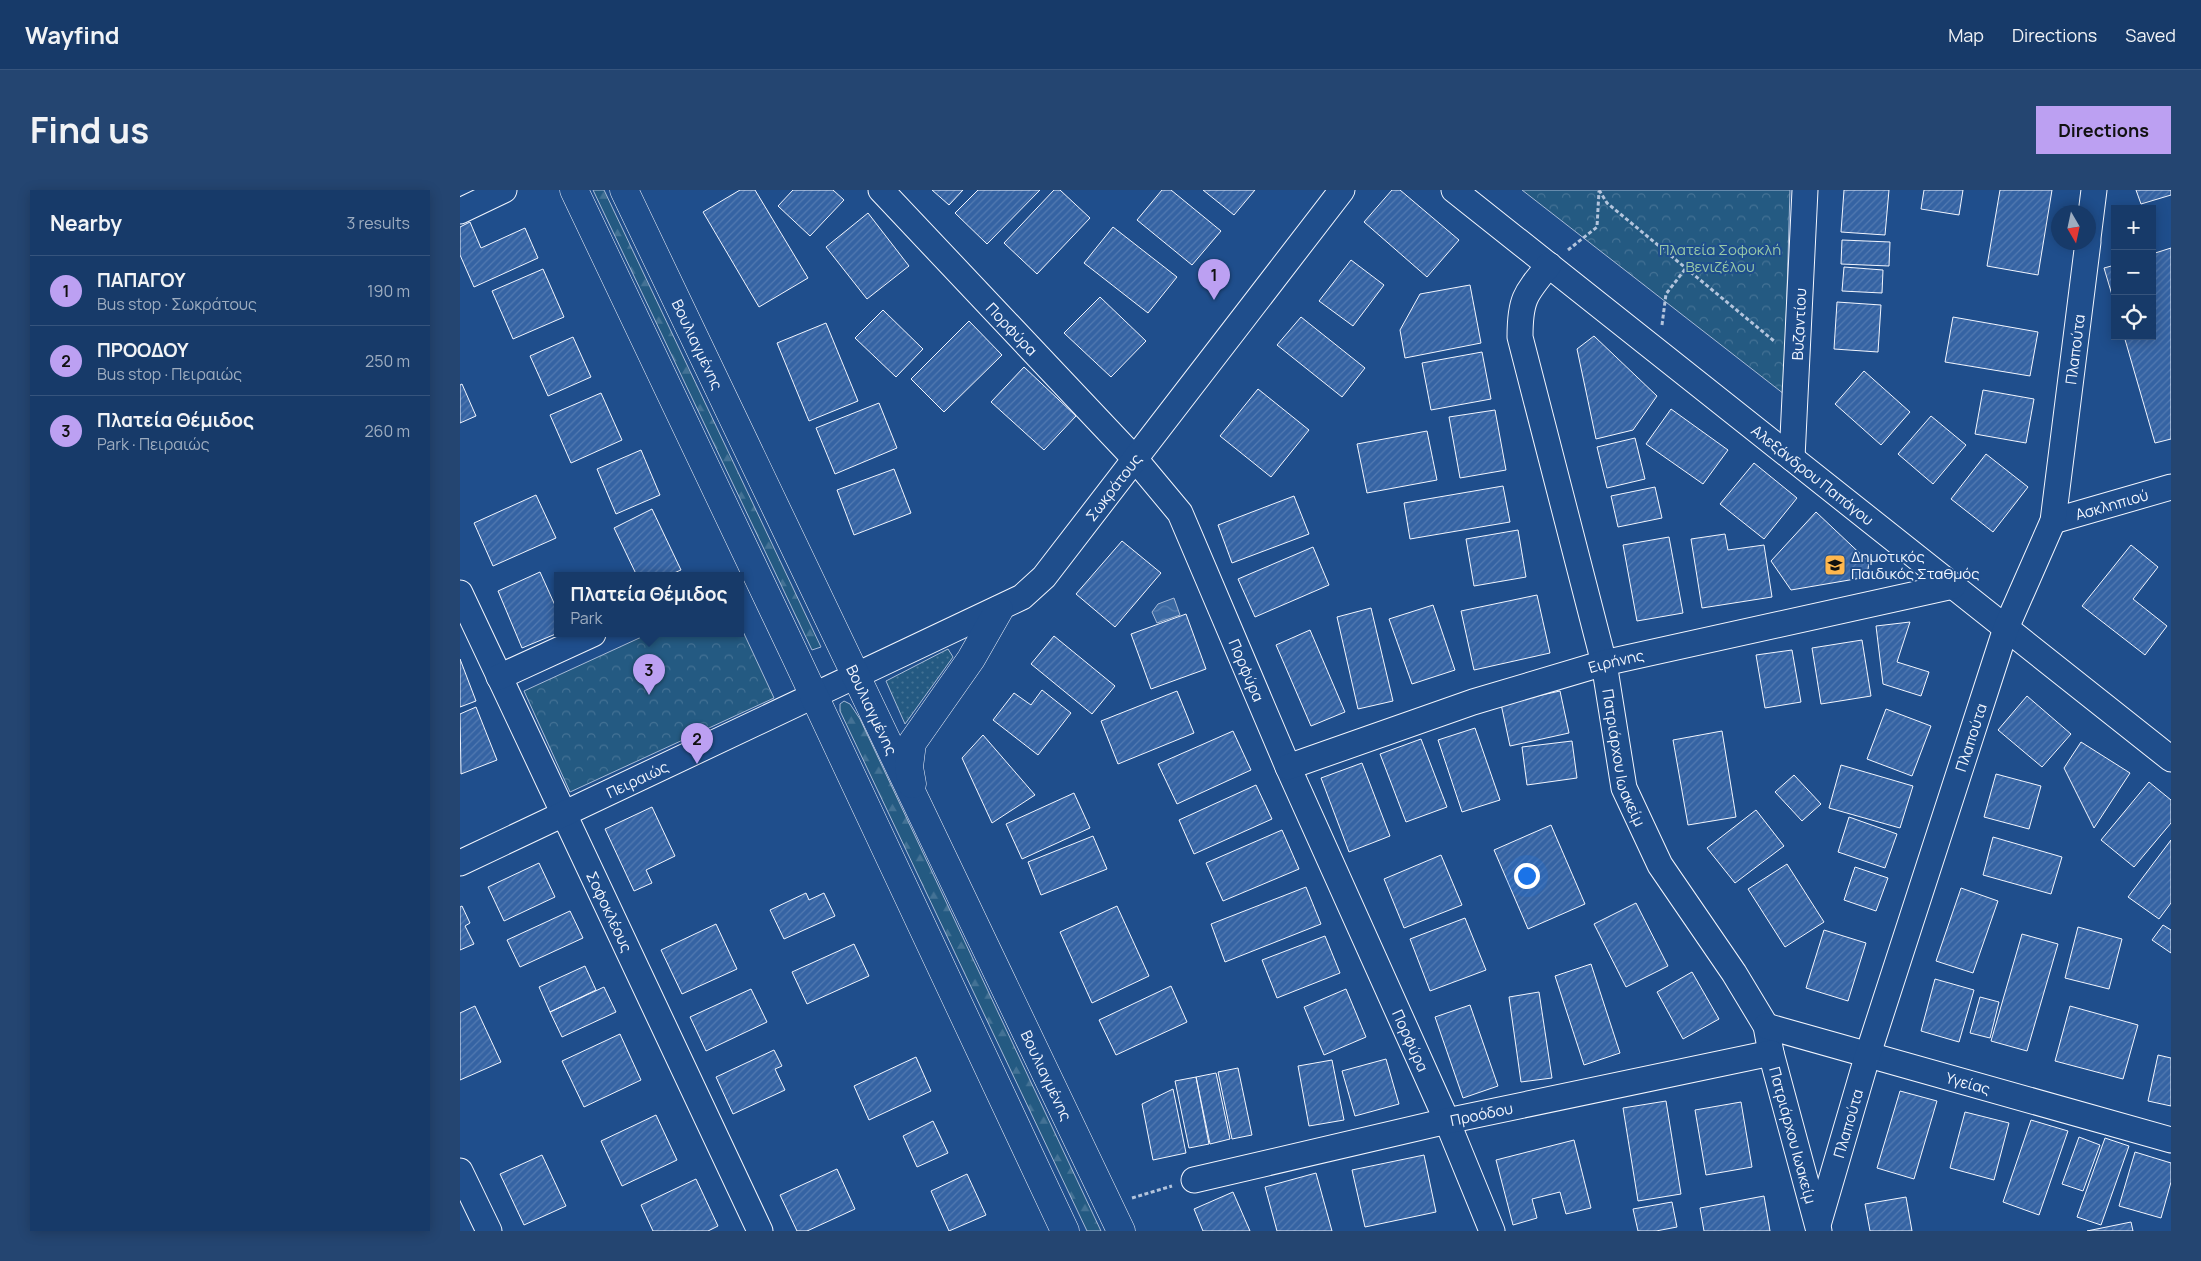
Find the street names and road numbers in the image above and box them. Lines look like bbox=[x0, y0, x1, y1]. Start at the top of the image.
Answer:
street label: Βυζαντίου bbox=[1786, 288, 1811, 361]
street label: Βουλιαγμένης bbox=[667, 296, 728, 393]
street label: Πορφύρα bbox=[982, 298, 1042, 360]
street label: Πλαπούτα bbox=[2060, 313, 2089, 386]
street label: Αλεξάνδρου Παπάγου bbox=[1747, 420, 1878, 530]
street label: Σωκράτους bbox=[1080, 449, 1146, 525]
street label: Ασκληπιού bbox=[2073, 484, 2151, 525]
street label: Πορφύρα bbox=[1224, 636, 1269, 705]
street label: Ειρήνης bbox=[1586, 644, 1646, 678]
street label: Βουλιαγμένης bbox=[842, 661, 903, 758]
street label: Πατριάρχου Ιωακείμ bbox=[1598, 687, 1651, 830]
street label: Πλαπούτα bbox=[1950, 700, 1991, 774]
street label: Πειραιώς bbox=[603, 755, 672, 803]
street label: Σοφοκλέους bbox=[582, 868, 638, 955]
street label: Πορφύρα bbox=[1388, 1006, 1434, 1075]
street label: Βουλιαγμένης bbox=[1016, 1027, 1077, 1124]
street label: Πατριάρχου Ιωακείμ bbox=[1765, 1064, 1822, 1206]
street label: Υγείας bbox=[1943, 1067, 1993, 1099]
street label: Πλαπούτα bbox=[1828, 1086, 1868, 1160]
street label: Προόδου bbox=[1448, 1097, 1515, 1131]

